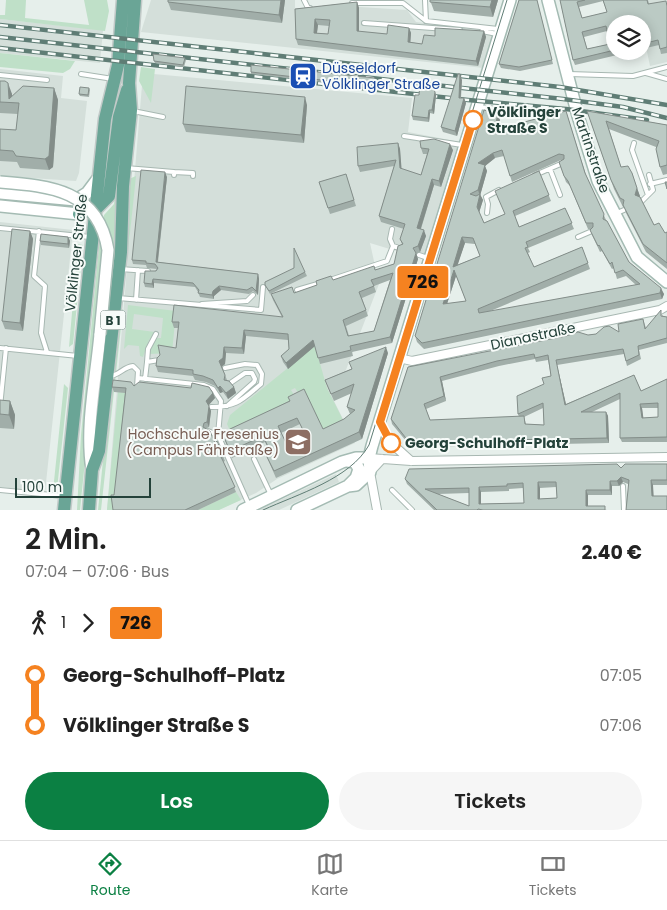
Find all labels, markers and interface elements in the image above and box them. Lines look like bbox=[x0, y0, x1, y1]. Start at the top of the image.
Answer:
map controls bbox=[606, 15, 651, 60]
button: layers bbox=[606, 15, 651, 60]
place label: Düsseldorf Völklinger Straße bbox=[322, 58, 441, 94]
station icon: Düsseldorf Völklinger Straße bbox=[288, 61, 318, 91]
place label: Völklinger Straße S bbox=[487, 102, 561, 138]
street label: Martinstraße bbox=[567, 104, 615, 196]
marker: Völklinger Straße S bbox=[463, 110, 483, 130]
street label: Völklinger Straße bbox=[60, 193, 92, 313]
line badge: 726 bbox=[394, 266, 452, 298]
text: 726 bbox=[407, 269, 439, 294]
road number: B 1 bbox=[100, 310, 126, 330]
street label: Dianastraße bbox=[489, 317, 578, 355]
place label: Hochschule Fresenius (Campus Fährstraße) bbox=[126, 424, 279, 460]
school or university icon: Hochschule Fresenius (Campus Fährstraße) bbox=[283, 427, 313, 457]
marker: Georg-Schulhoff-Platz bbox=[381, 433, 401, 453]
place label: Georg-Schulhoff-Platz bbox=[405, 433, 569, 453]
scale bar bbox=[15, 475, 151, 498]
text: 100 m bbox=[22, 477, 62, 497]
text: 2 Min. bbox=[25, 520, 106, 559]
text: 2.40 € bbox=[581, 539, 642, 566]
text: 07:04 – 07:06 · Bus bbox=[25, 560, 169, 583]
icon: walk bbox=[25, 609, 53, 637]
icon: forward bbox=[74, 609, 102, 637]
text: 726 bbox=[120, 610, 152, 635]
text: 1 bbox=[61, 611, 66, 634]
text: Georg-Schulhoff-Platz bbox=[63, 662, 285, 689]
text: 07:05 bbox=[600, 664, 642, 687]
text: Völklinger Straße S bbox=[63, 712, 249, 739]
text: 07:06 bbox=[600, 714, 642, 737]
button: Los bbox=[25, 772, 329, 830]
button: Tickets bbox=[339, 772, 642, 830]
tab: Route bbox=[90, 850, 131, 901]
tab: Karte bbox=[311, 850, 348, 901]
tab: Tickets bbox=[529, 850, 577, 901]

